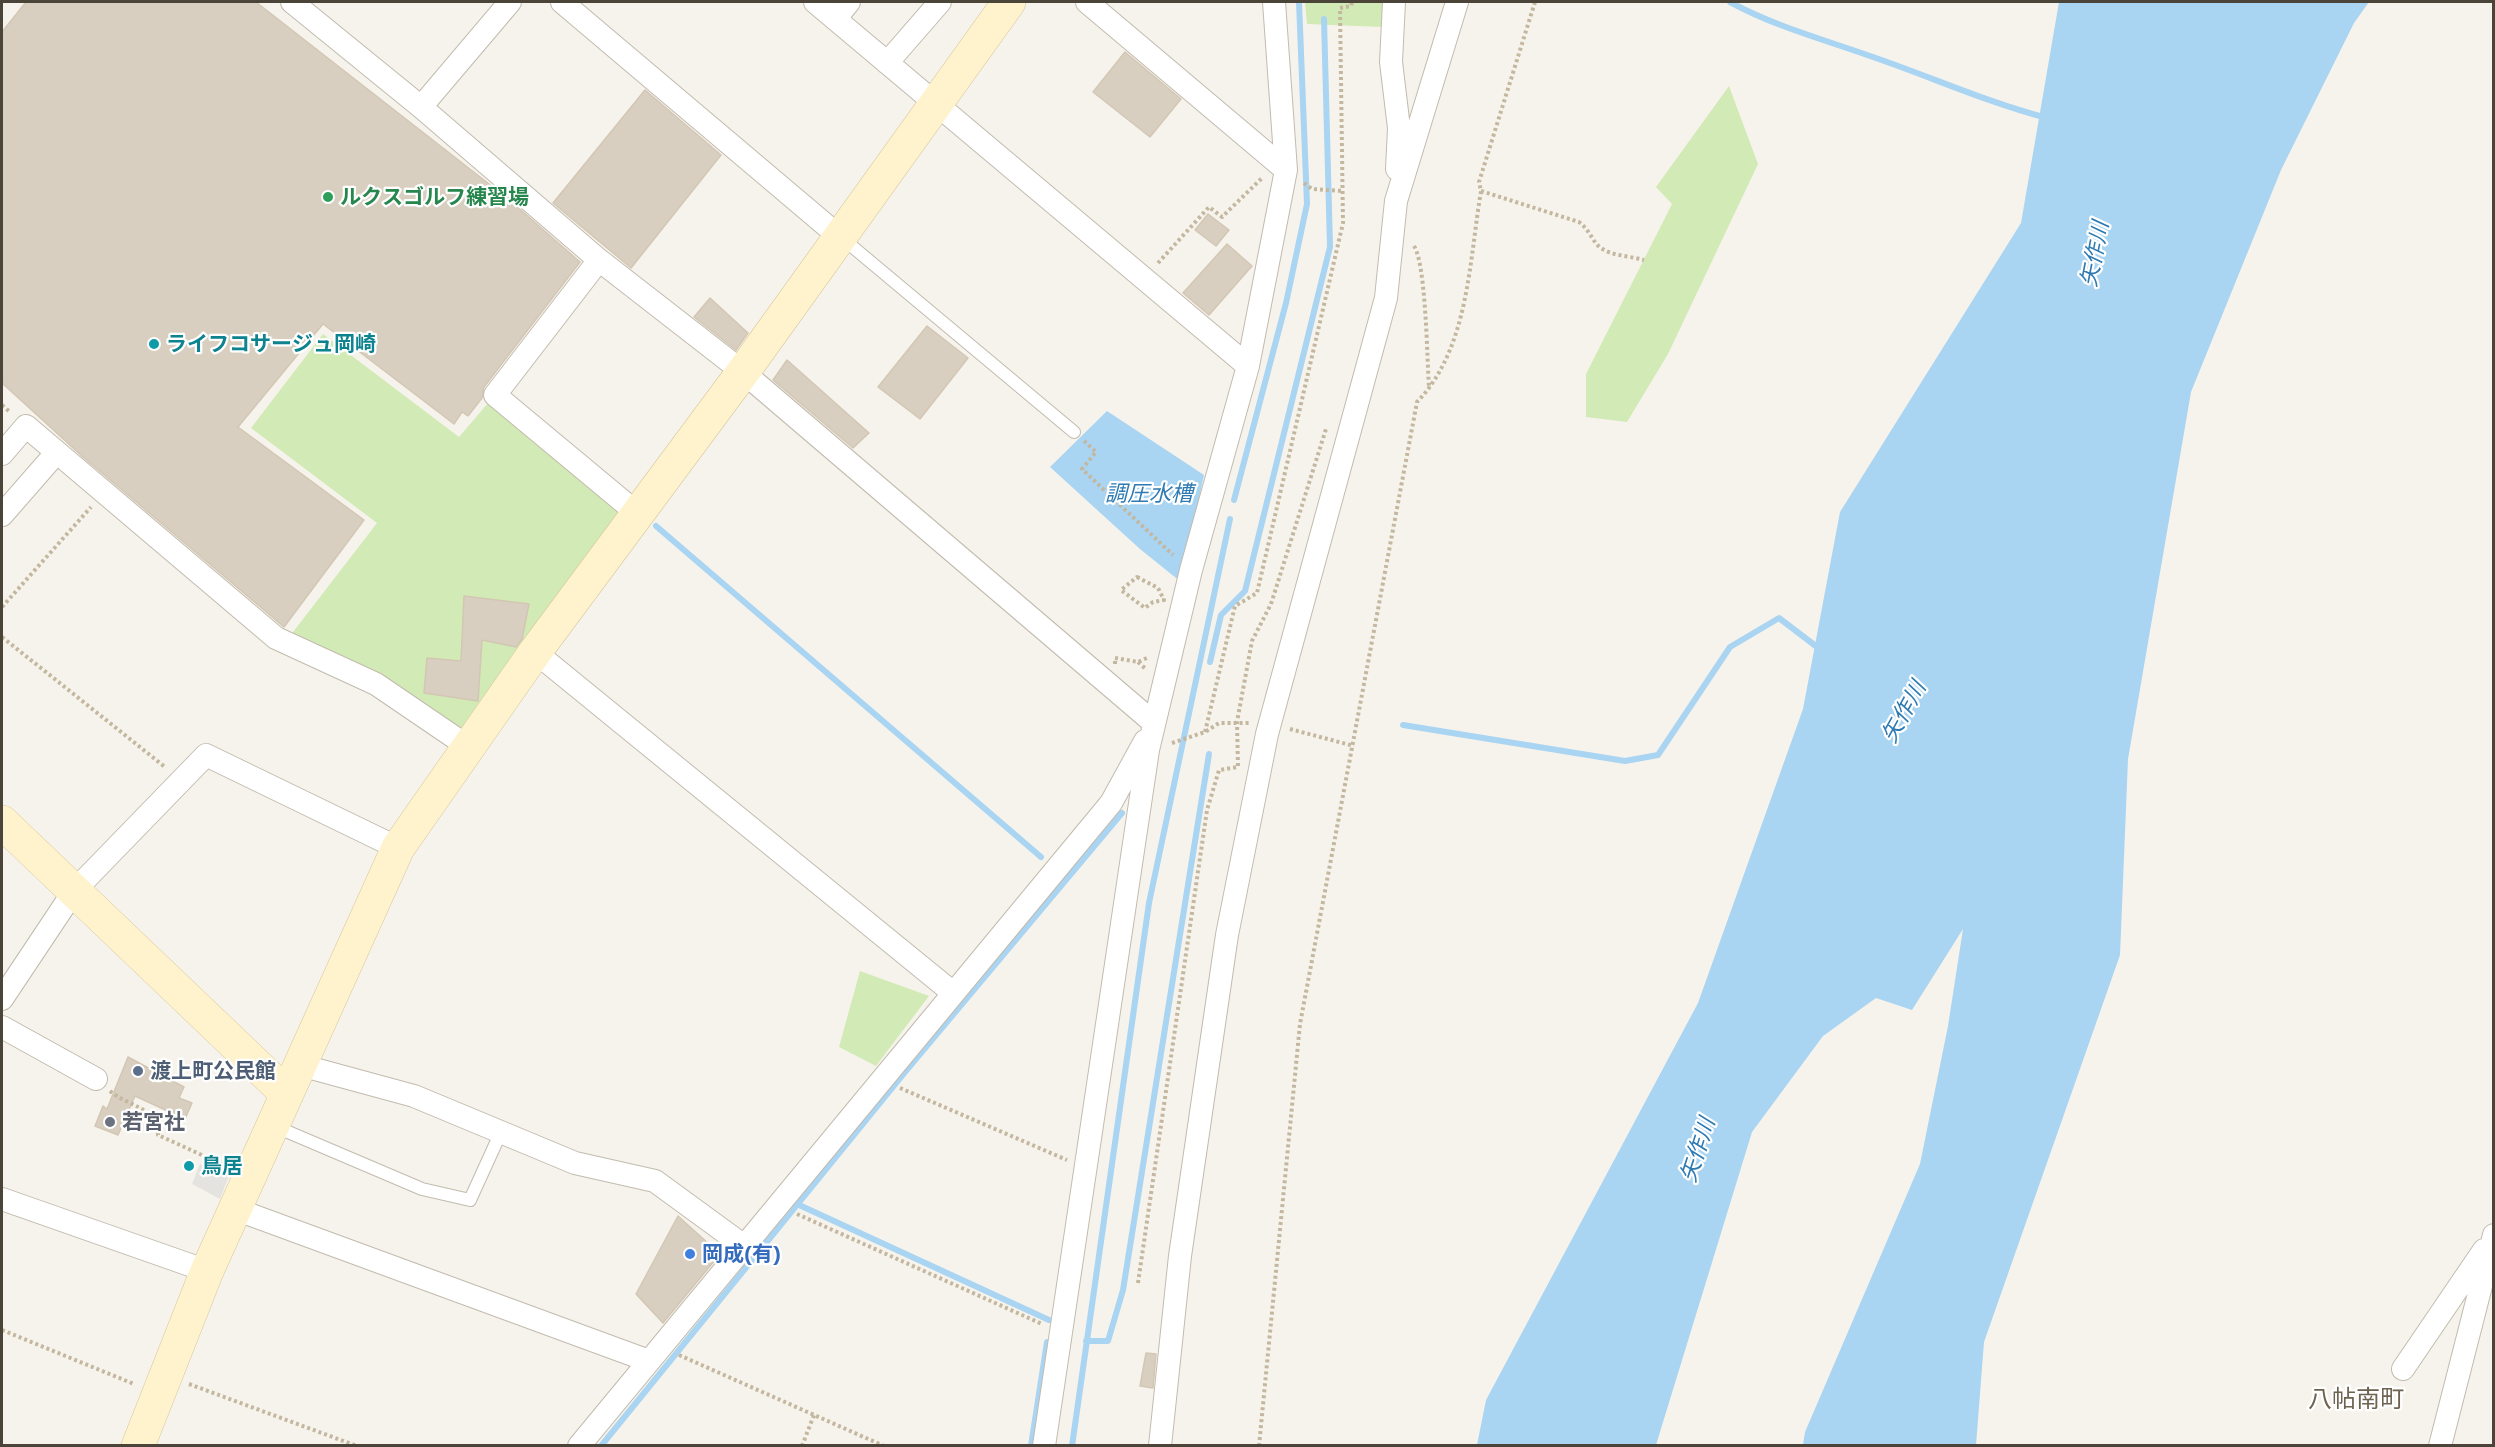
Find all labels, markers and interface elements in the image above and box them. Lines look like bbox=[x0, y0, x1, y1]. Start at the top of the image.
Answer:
place label: ルクスゴルフ練習場 bbox=[340, 184, 529, 210]
marker: ルクスゴルフ練習場 bbox=[321, 190, 335, 204]
water label: 矢作川 bbox=[2076, 219, 2114, 289]
place label: ライフコサージュ岡崎 bbox=[166, 331, 376, 357]
marker: ライフコサージュ岡崎 bbox=[147, 337, 161, 351]
water label: 調圧水槽 bbox=[1105, 481, 1193, 507]
water label: 矢作川 bbox=[1876, 677, 1932, 747]
place label: 渡上町公民館 bbox=[150, 1058, 276, 1084]
marker: 渡上町公民館 bbox=[131, 1064, 145, 1078]
place label: 若宮社 bbox=[122, 1109, 185, 1135]
marker: 若宮社 bbox=[103, 1115, 117, 1129]
water label: 矢作川 bbox=[1675, 1115, 1721, 1185]
place label: 鳥居 bbox=[201, 1153, 243, 1179]
marker: 鳥居 bbox=[182, 1159, 196, 1173]
place label: 岡成(有) bbox=[702, 1241, 781, 1267]
marker: 岡成(有) bbox=[683, 1247, 697, 1261]
district label: 八帖南町 bbox=[2308, 1385, 2404, 1413]

